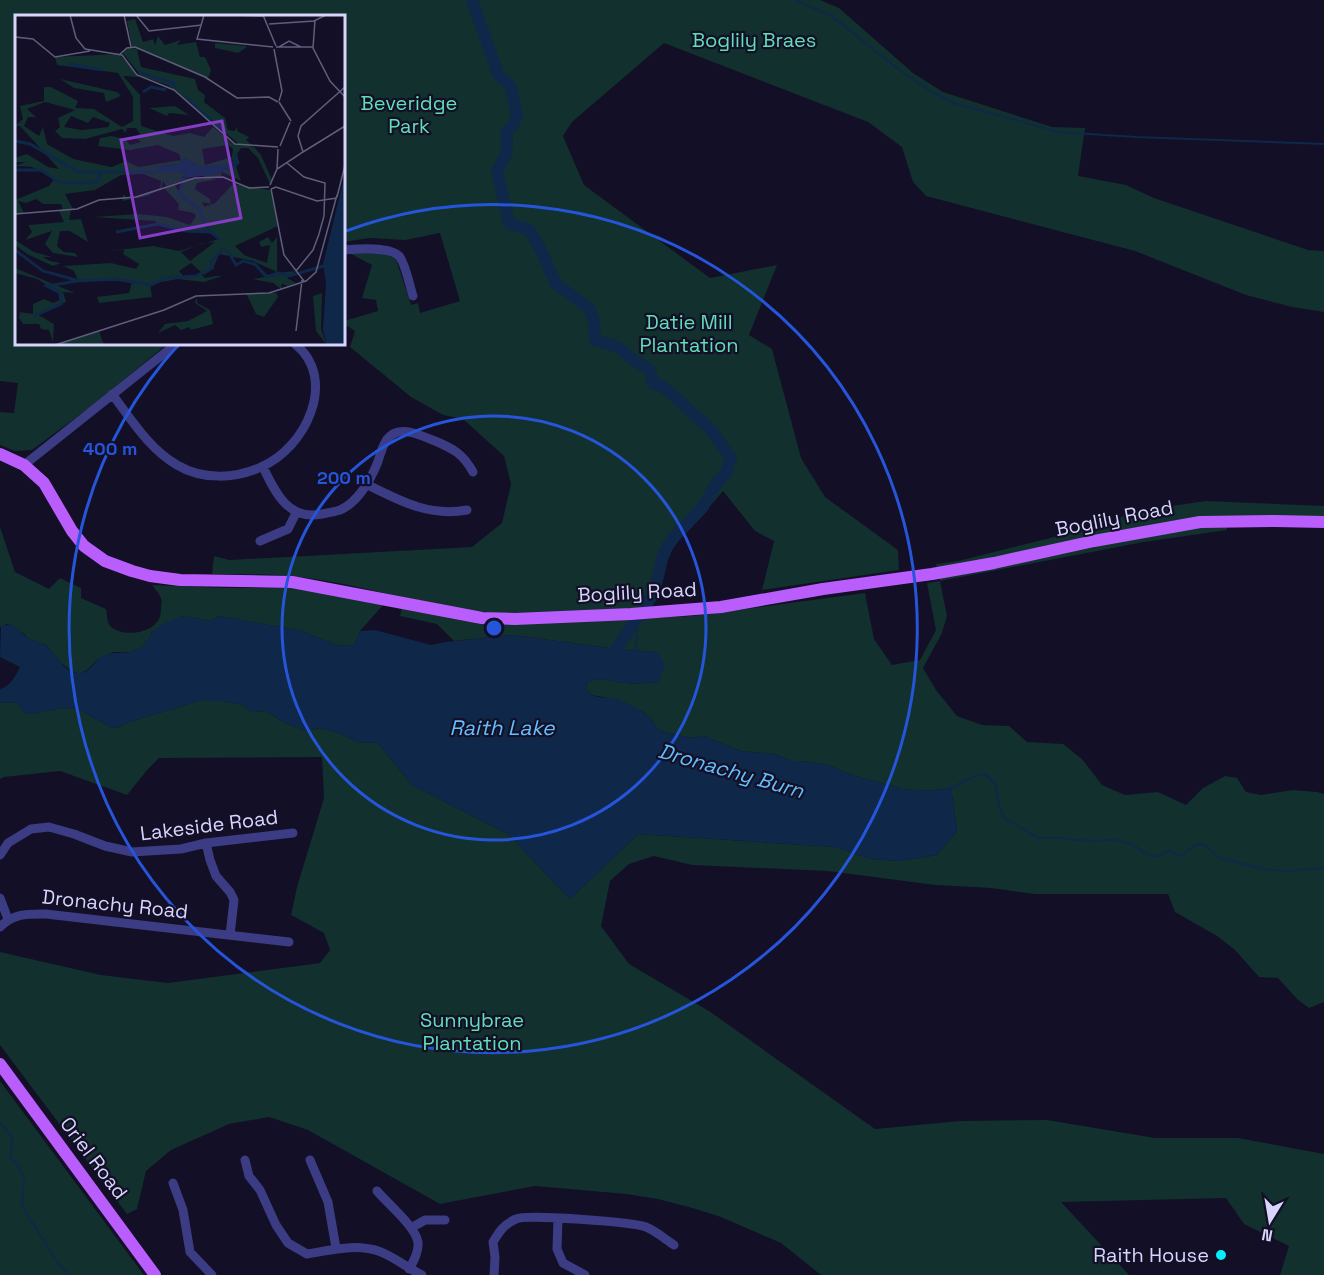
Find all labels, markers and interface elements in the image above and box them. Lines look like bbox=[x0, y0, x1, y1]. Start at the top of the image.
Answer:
inset map bbox=[15, 15, 345, 345]
park label: Boglily Braes bbox=[692, 27, 816, 53]
park label: Beveridge Park bbox=[361, 90, 457, 139]
park label: Datie Mill Plantation bbox=[639, 309, 739, 358]
text: 400 m bbox=[83, 437, 137, 460]
text: 200 m bbox=[317, 466, 371, 489]
street label: Boglily Road bbox=[1053, 494, 1175, 542]
street label: Boglily Road bbox=[577, 576, 697, 608]
centre of rings bbox=[484, 618, 504, 638]
water label: Raith Lake bbox=[449, 714, 556, 741]
water label: Dronachy Burn bbox=[655, 737, 808, 804]
street label: Lakeside Road bbox=[138, 804, 280, 846]
street label: Dronachy Road bbox=[41, 883, 189, 925]
park label: Sunnybrae Plantation bbox=[420, 1007, 524, 1056]
street label: Oriel Road bbox=[54, 1112, 134, 1204]
north arrow bbox=[1240, 1191, 1300, 1251]
text: N bbox=[1260, 1224, 1275, 1247]
place label: Raith House bbox=[1093, 1242, 1209, 1268]
marker: Raith House bbox=[1214, 1248, 1228, 1262]

